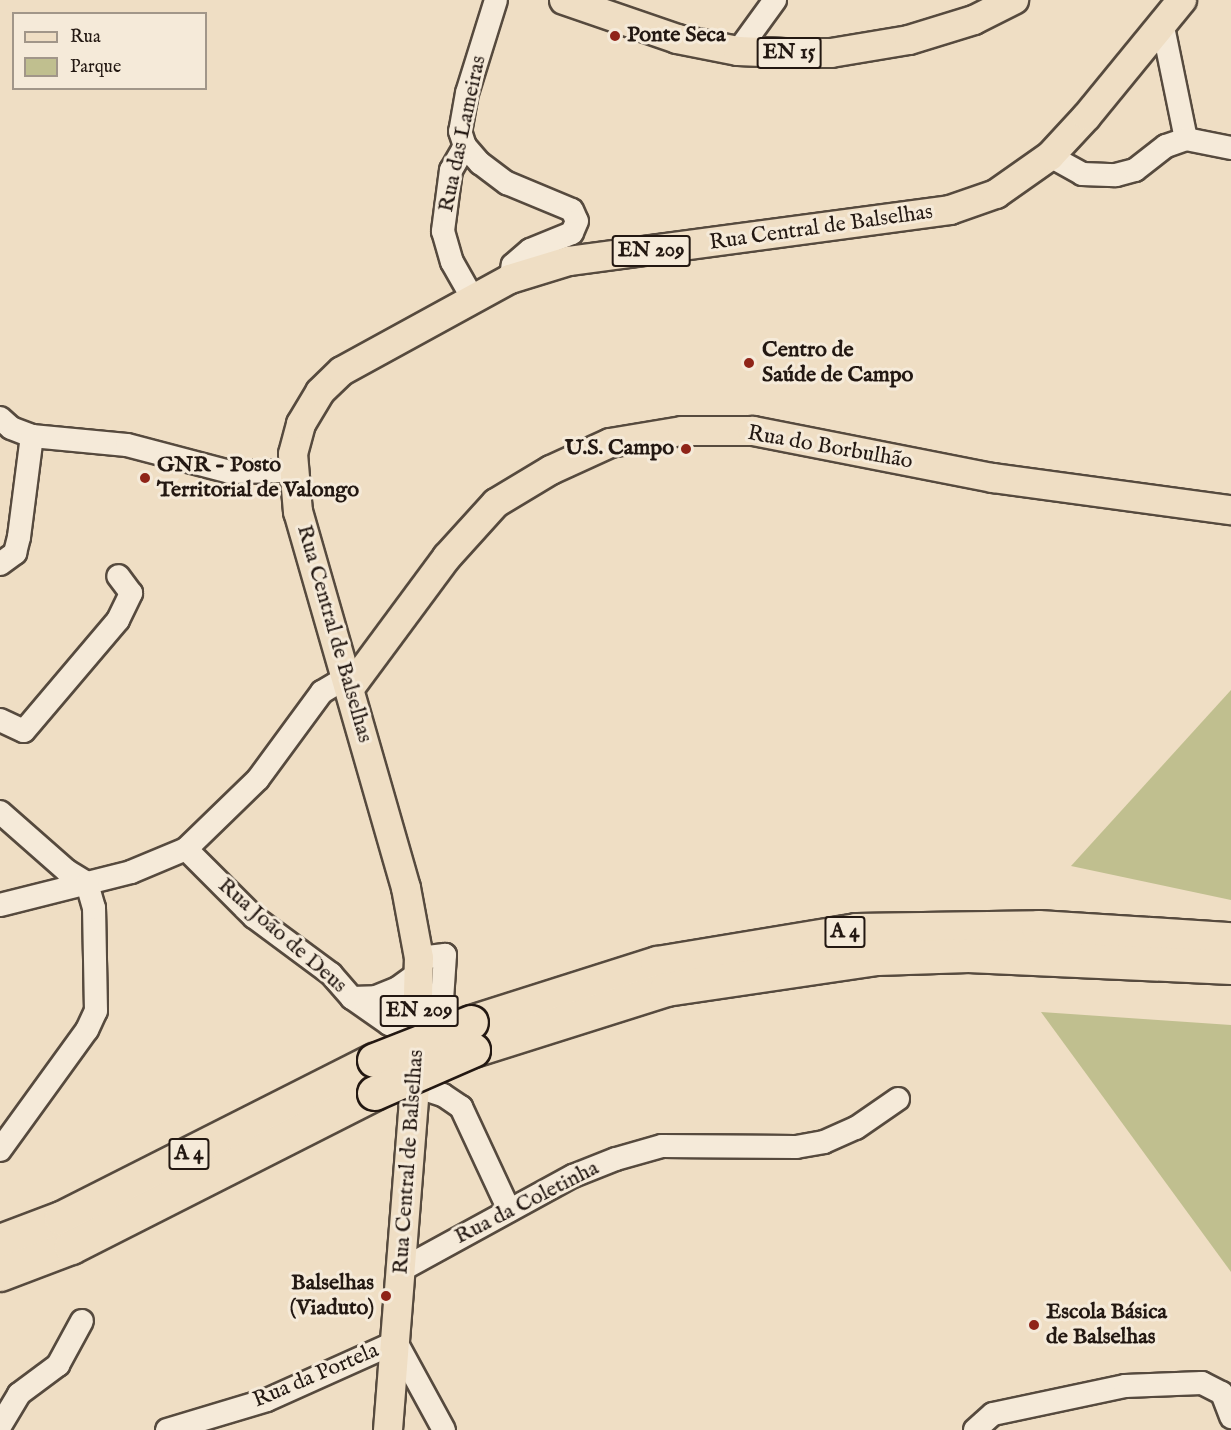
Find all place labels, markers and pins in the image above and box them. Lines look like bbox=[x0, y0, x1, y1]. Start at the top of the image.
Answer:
place label: Ponte Seca bbox=[627, 23, 726, 49]
marker: Ponte Seca bbox=[608, 29, 622, 43]
place label: Centro de Saúde de Campo bbox=[762, 337, 913, 388]
marker: Centro de Saúde de Campo bbox=[740, 354, 758, 372]
place label: U.S. Campo bbox=[565, 436, 674, 462]
marker: U.S. Campo bbox=[679, 442, 693, 456]
place label: GNR - Posto Territorial de Valongo bbox=[157, 452, 359, 504]
marker: GNR - Posto Territorial de Valongo bbox=[138, 471, 152, 485]
place label: Balselhas (Viaduto) bbox=[290, 1270, 374, 1322]
marker: Balselhas (Viaduto) bbox=[379, 1289, 393, 1303]
place label: Escola Básica de Balselhas bbox=[1046, 1299, 1167, 1350]
marker: Escola Básica de Balselhas bbox=[1027, 1318, 1041, 1332]

